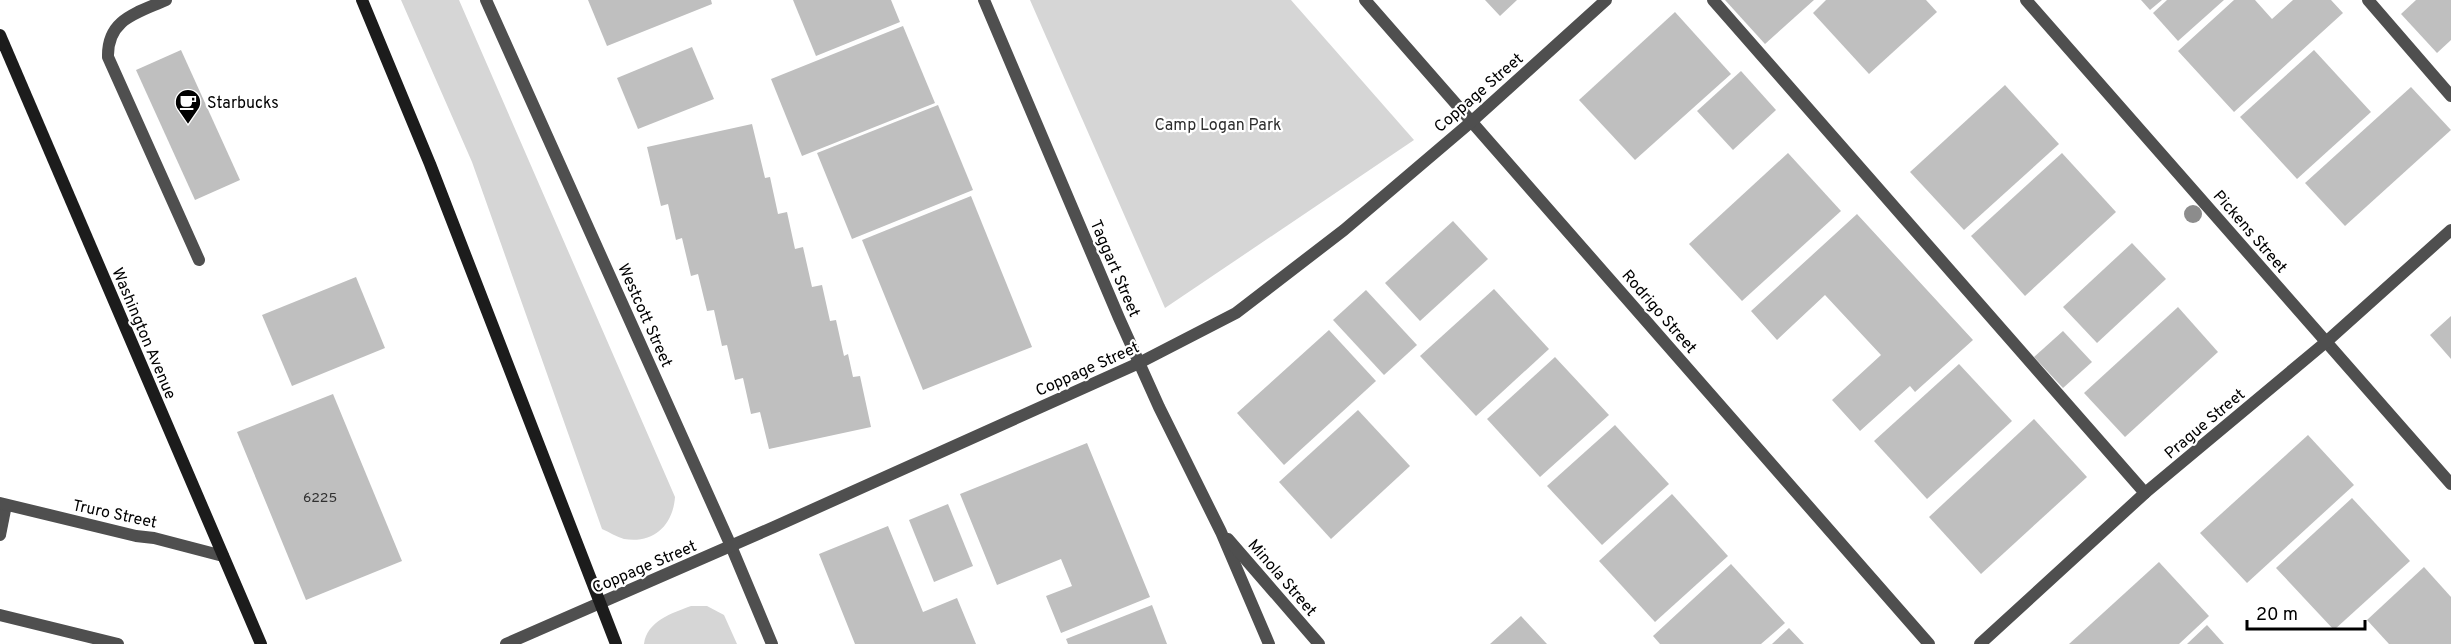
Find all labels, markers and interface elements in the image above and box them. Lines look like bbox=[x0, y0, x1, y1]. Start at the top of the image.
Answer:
street label: Coppage Street bbox=[1431, 49, 1528, 138]
cafe icon: Starbucks bbox=[173, 87, 203, 125]
place label: Starbucks bbox=[207, 94, 279, 114]
park label: Camp Logan Park bbox=[1154, 116, 1282, 136]
street label: Pickens Street bbox=[2208, 187, 2291, 278]
street label: Taggart Street bbox=[1085, 217, 1144, 321]
street label: Westcott Street bbox=[612, 261, 676, 371]
street label: Washington Avenue bbox=[106, 265, 180, 402]
street label: Rodrigo Street bbox=[1617, 266, 1700, 358]
street label: Coppage Street bbox=[1033, 338, 1143, 402]
street label: Prague Street bbox=[2161, 385, 2250, 464]
house number: 6225 bbox=[303, 490, 337, 507]
street label: Truro Street bbox=[71, 496, 159, 534]
street label: Minola Street bbox=[1243, 536, 1320, 621]
street label: Coppage Street bbox=[590, 537, 700, 599]
scale bar bbox=[2247, 593, 2366, 631]
text: 20 m bbox=[2256, 604, 2298, 627]

